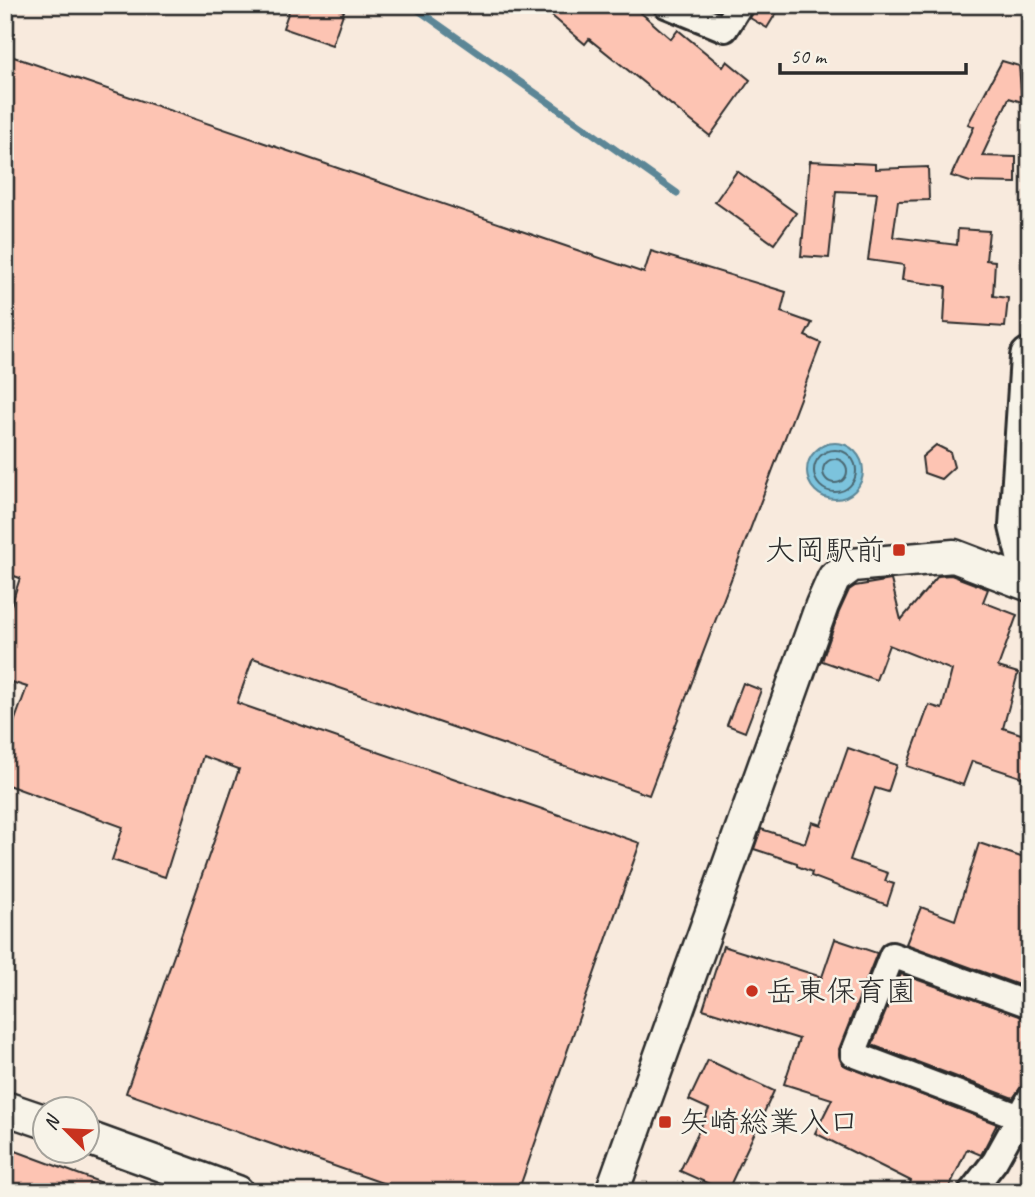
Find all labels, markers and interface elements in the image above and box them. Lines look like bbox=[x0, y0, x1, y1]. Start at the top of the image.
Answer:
scale bar bbox=[780, 32, 965, 76]
text: 50 m bbox=[790, 43, 828, 69]
place label: 大岡駅前 bbox=[765, 531, 885, 569]
marker: 大岡駅前 bbox=[891, 542, 907, 558]
place label: 岳東保育園 bbox=[766, 972, 916, 1010]
marker: 岳東保育園 bbox=[744, 983, 760, 999]
north arrow bbox=[32, 1096, 102, 1166]
place label: 矢崎総業入口 bbox=[679, 1103, 859, 1141]
text: N bbox=[38, 1110, 66, 1134]
marker: 矢崎総業入口 bbox=[657, 1114, 673, 1130]

